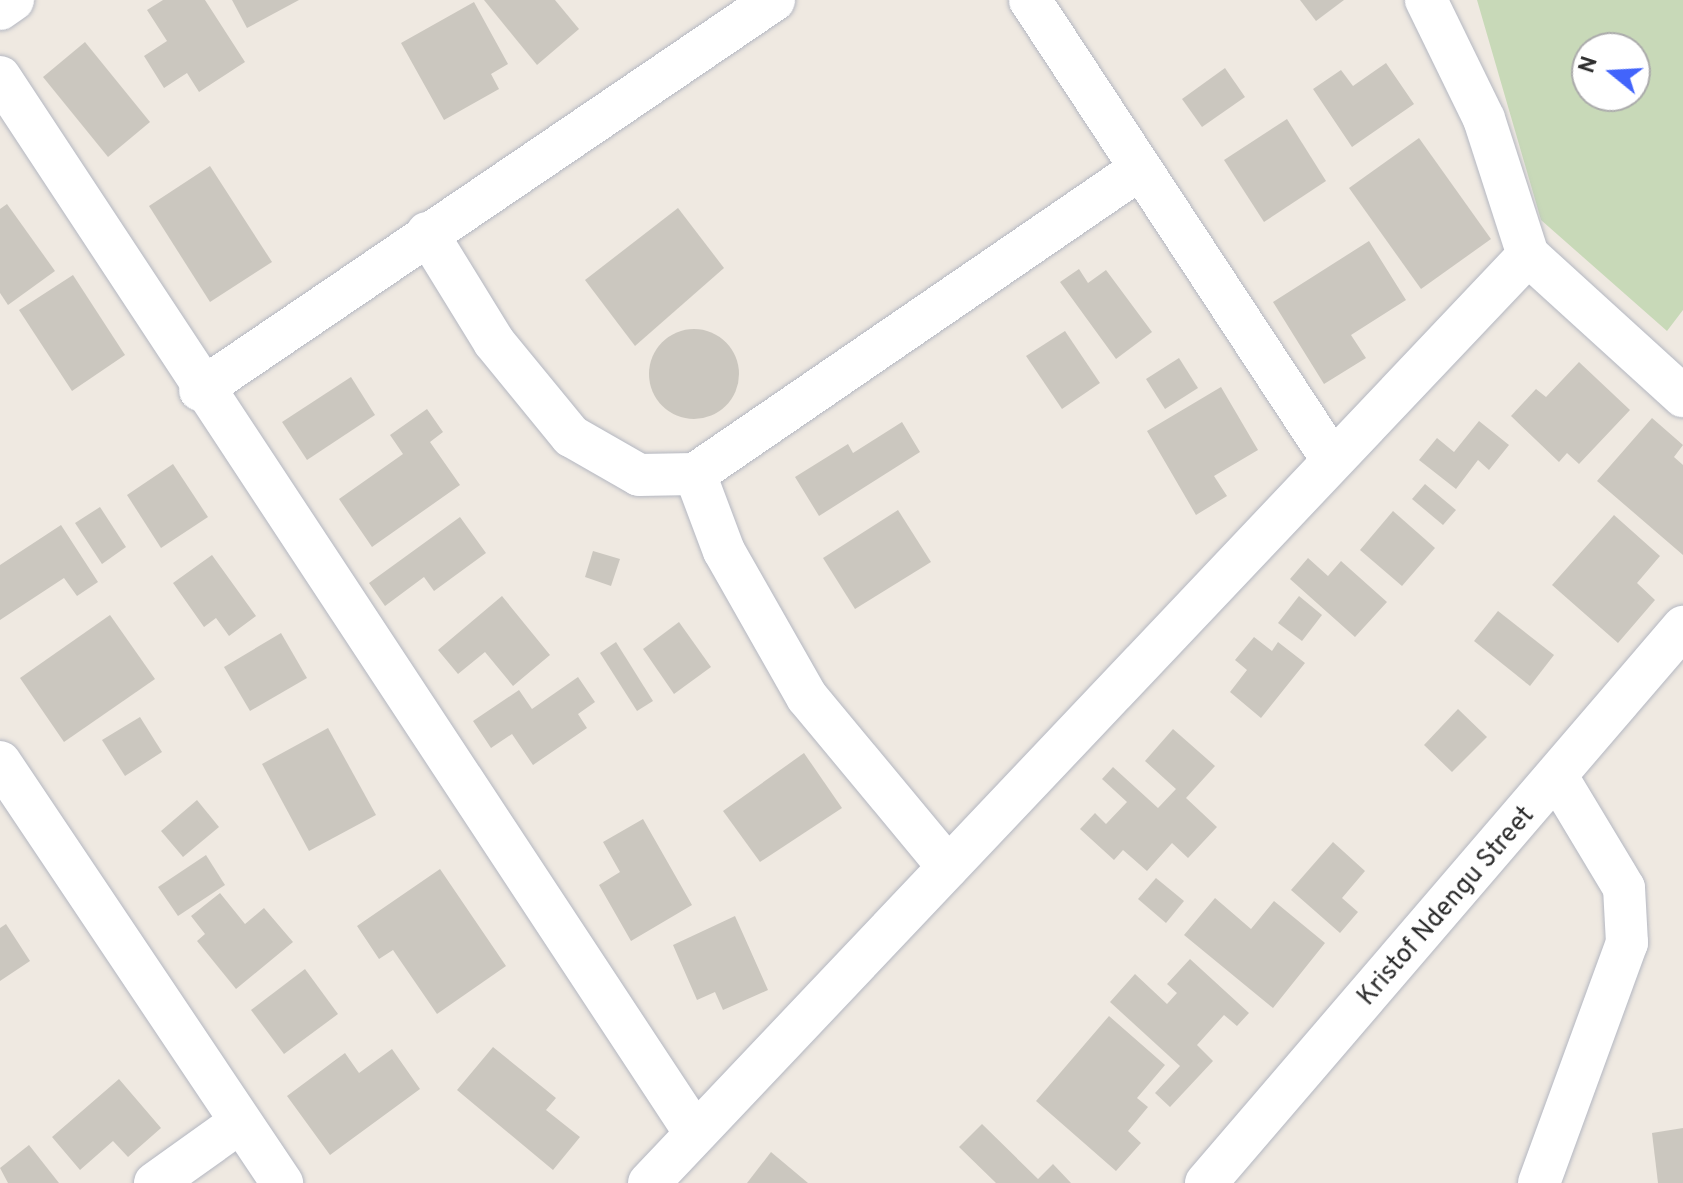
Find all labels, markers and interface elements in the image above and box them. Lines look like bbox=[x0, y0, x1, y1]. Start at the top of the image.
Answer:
north arrow bbox=[1571, 32, 1651, 112]
text: N bbox=[1574, 53, 1605, 77]
street label: Kristof Ndengu Street bbox=[1352, 801, 1542, 1013]

